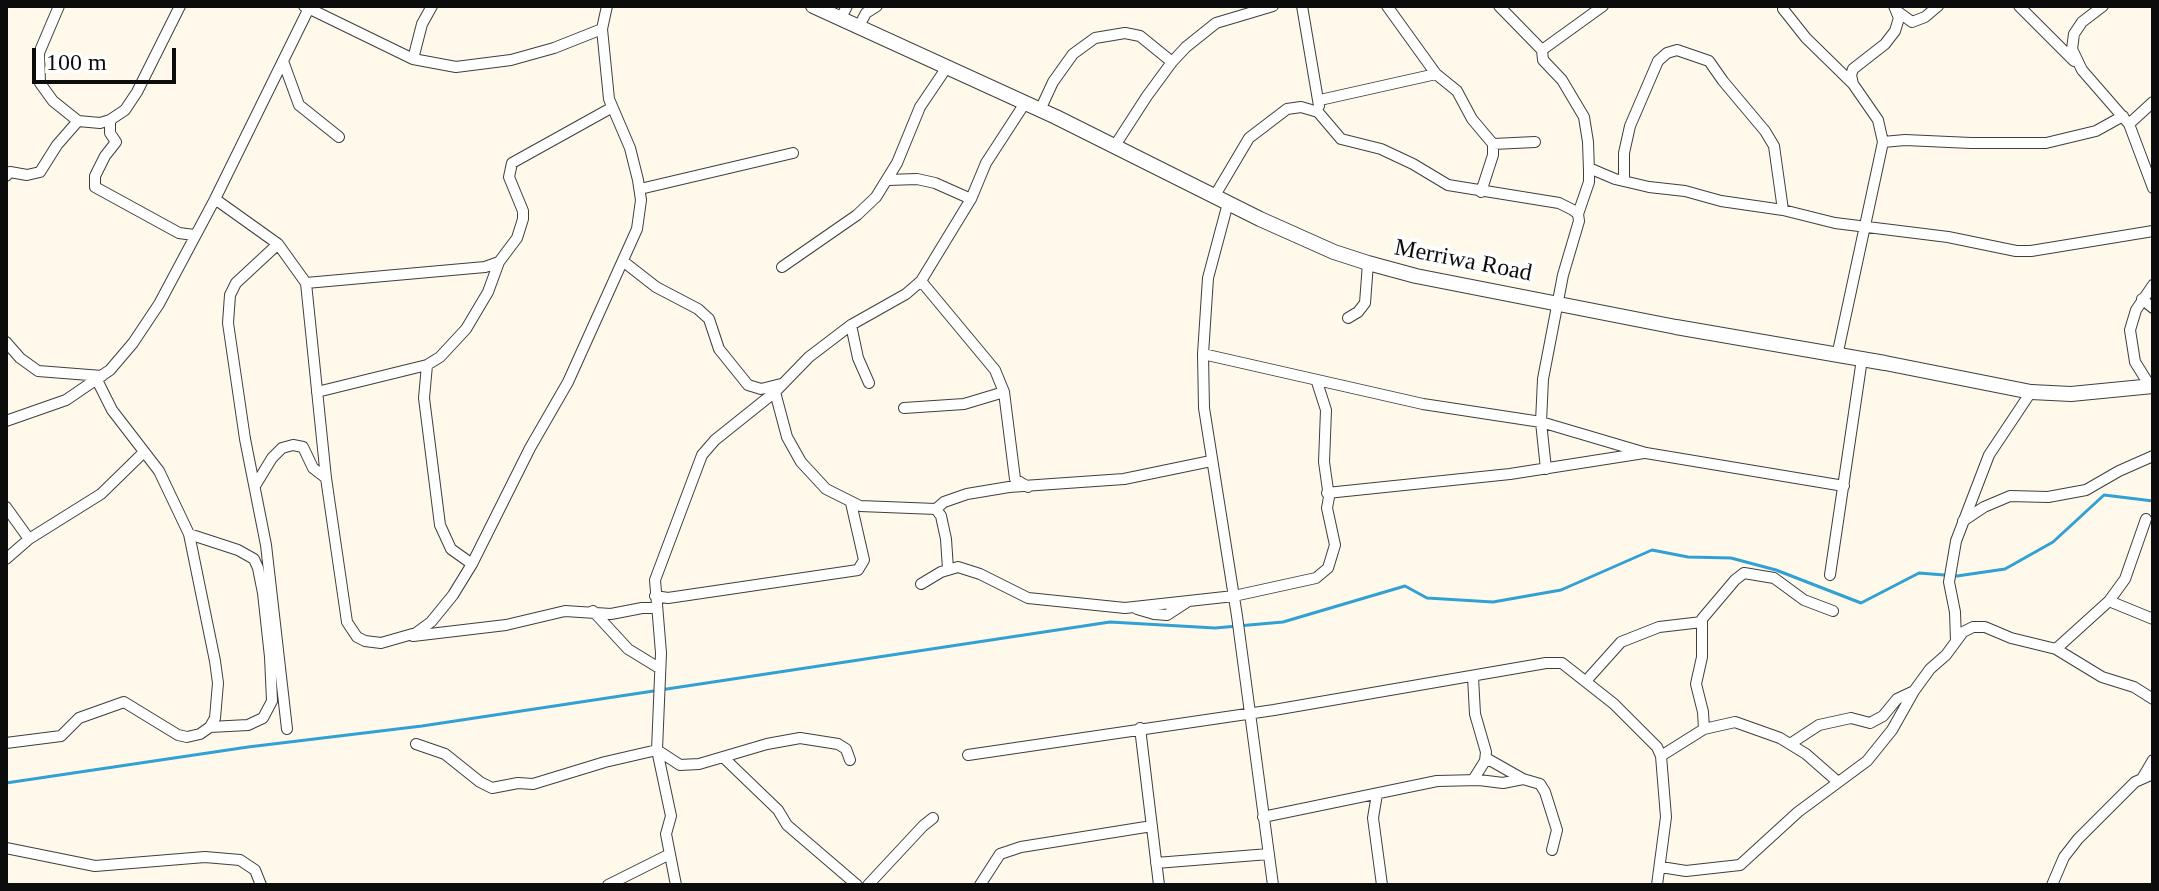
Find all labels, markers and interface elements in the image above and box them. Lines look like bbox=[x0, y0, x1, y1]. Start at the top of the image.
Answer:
scale bar bbox=[36, 32, 180, 82]
text: 100 m bbox=[46, 49, 107, 75]
street label: Merriwa Road bbox=[1392, 234, 1534, 288]

